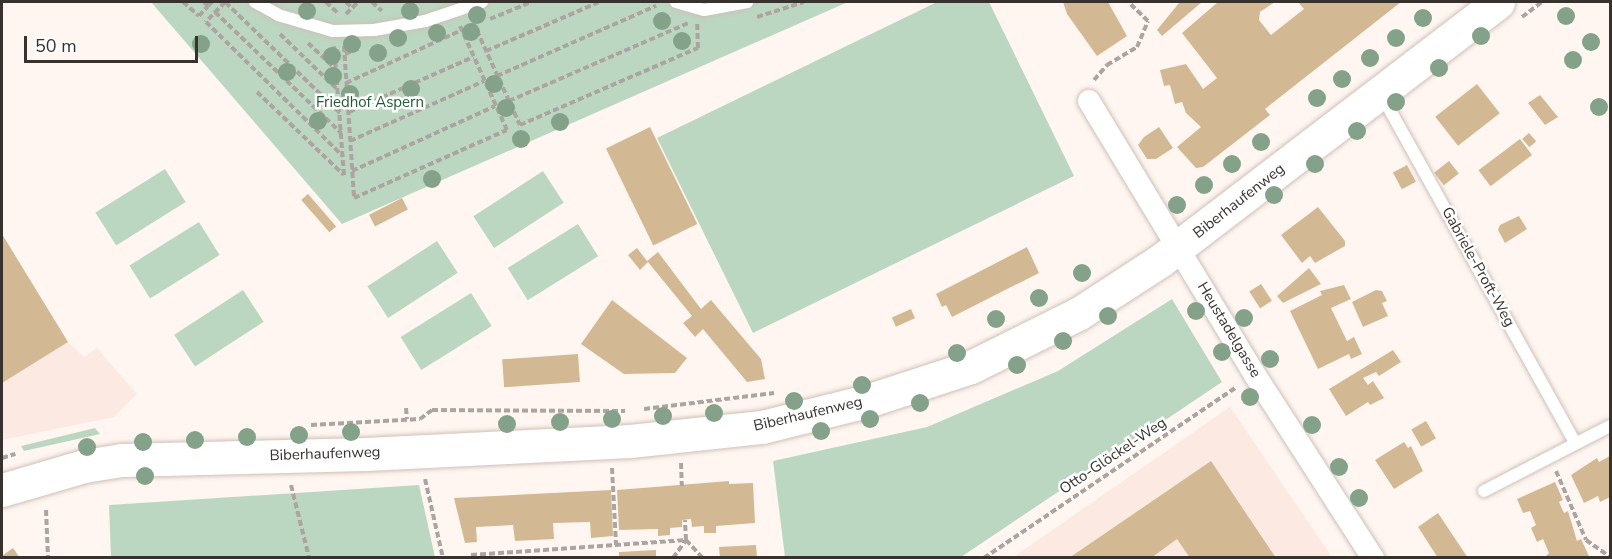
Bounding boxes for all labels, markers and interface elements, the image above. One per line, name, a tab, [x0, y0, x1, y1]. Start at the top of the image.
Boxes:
scale bar	[27, 24, 201, 62]
text: 50 m	[35, 34, 77, 58]
park label: Friedhof Aspern	[316, 94, 424, 112]
street label: Biberhaufenweg	[1190, 160, 1288, 242]
street label: Gabriele-Proft-Weg	[1438, 204, 1518, 330]
street label: Heustadelgasse	[1193, 279, 1265, 381]
street label: Biberhaufenweg	[752, 393, 864, 435]
street label: Otto-Glöckel-Weg	[1056, 414, 1170, 498]
street label: Biberhaufenweg	[269, 443, 381, 465]

